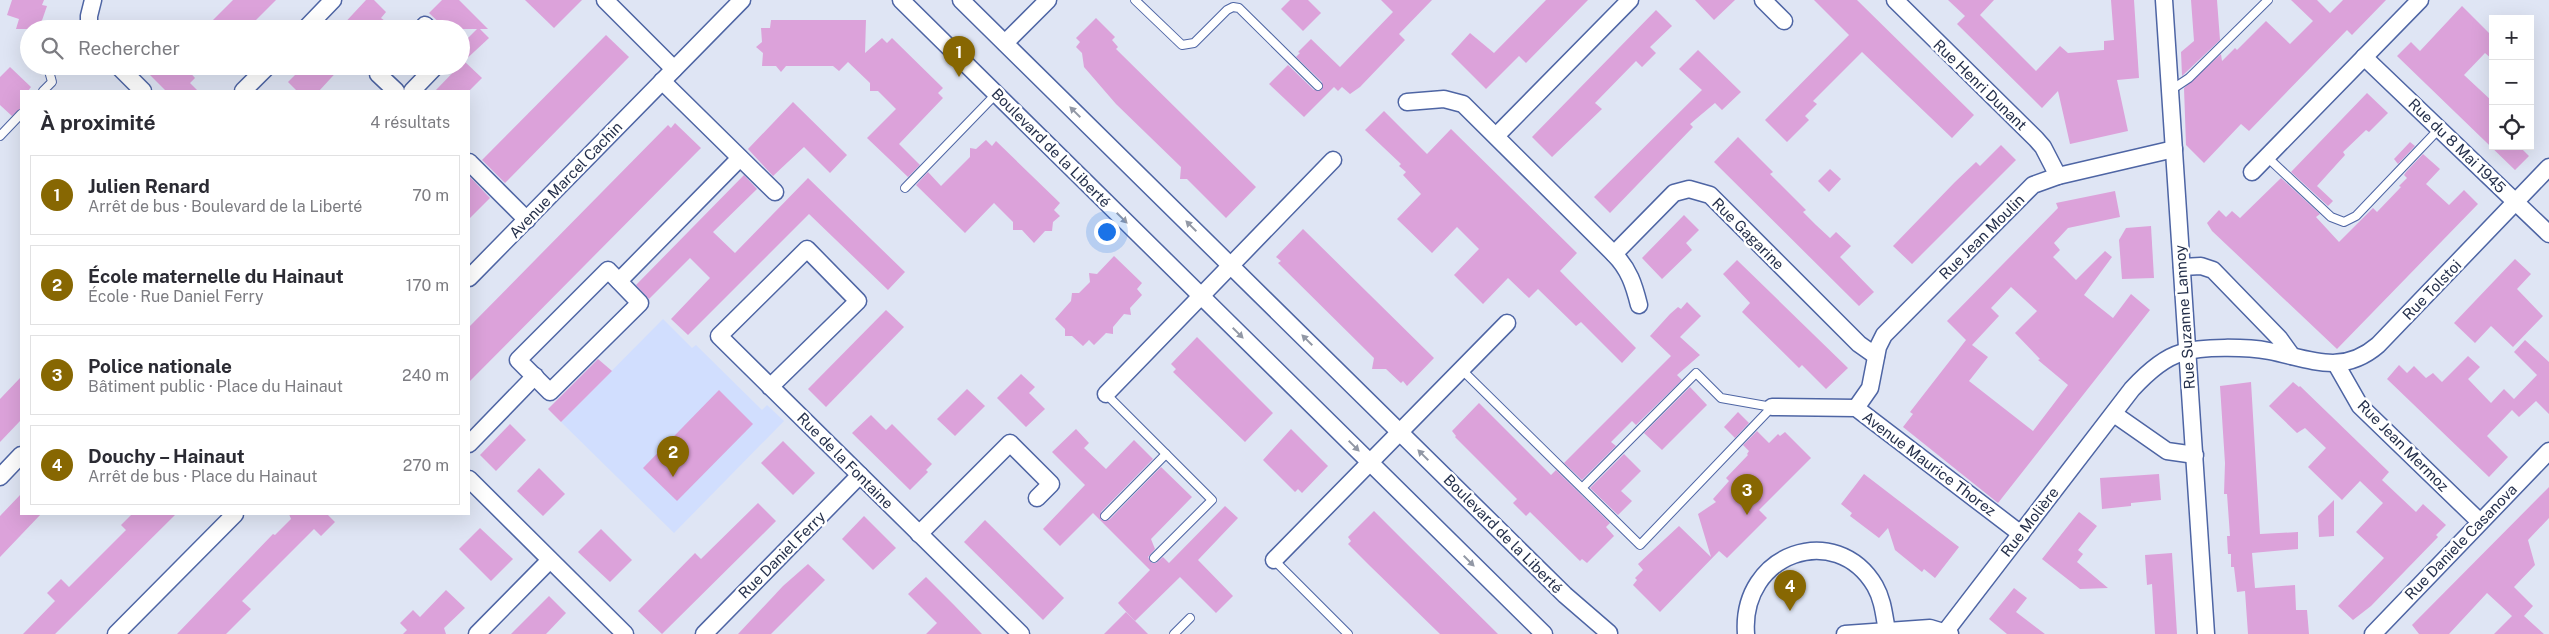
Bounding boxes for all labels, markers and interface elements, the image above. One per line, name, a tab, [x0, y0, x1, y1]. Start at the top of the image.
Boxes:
map controls	[2489, 15, 2534, 150]
button: +	[2489, 15, 2534, 60]
search box	[20, 20, 470, 75]
icon: search	[38, 34, 66, 62]
pin: 1	[943, 36, 975, 77]
street label: Rue Henri Dunant	[1930, 36, 2031, 134]
text: Rechercher	[78, 37, 180, 59]
button: −	[2489, 60, 2534, 105]
street label: Boulevard de la Liberté	[988, 85, 1114, 211]
street label: Rue du 8 Mai 1945	[2405, 95, 2509, 196]
button: locate	[2489, 105, 2534, 150]
one-way arrow	[1070, 106, 1082, 118]
text: À proximité	[40, 110, 156, 135]
text: 4 résultats	[370, 113, 450, 132]
street label: Avenue Marcel Cachin	[506, 118, 626, 241]
text: Julien Renard	[88, 175, 210, 197]
text: 1	[54, 186, 60, 205]
text: 70 m	[412, 186, 449, 205]
street label: Rue Jean Moulin	[1936, 191, 2028, 283]
street label: Rue Gagarine	[1709, 194, 1788, 273]
text: Arrêt de bus · Boulevard de la Liberté	[88, 197, 362, 216]
one-way arrow	[1116, 212, 1128, 224]
your location	[1094, 219, 1120, 245]
one-way arrow	[1185, 221, 1197, 233]
street label: Rue Suzanne Lannoy	[2171, 244, 2198, 390]
street label: Rue Tolstoi	[2399, 256, 2464, 323]
text: École maternelle du Hainaut	[88, 265, 344, 287]
text: 2	[52, 276, 62, 295]
text: 170 m	[406, 276, 449, 295]
text: École · Rue Daniel Ferry	[88, 287, 264, 306]
one-way arrow	[1232, 326, 1244, 338]
one-way arrow	[1301, 335, 1313, 347]
text: Police nationale	[88, 355, 232, 377]
text: 3	[52, 366, 62, 385]
text: 240 m	[402, 366, 449, 385]
text: Bâtiment public · Place du Hainaut	[88, 377, 343, 396]
street label: Rue Jean Mermoz	[2354, 397, 2452, 495]
street label: Avenue Maurice Thorez	[1859, 408, 1999, 519]
street label: Rue de la Fontaine	[794, 409, 897, 512]
pin: 2	[657, 436, 689, 477]
one-way arrow	[1348, 440, 1360, 452]
text: Douchy – Hainaut	[88, 445, 245, 467]
one-way arrow	[1417, 449, 1429, 461]
text: 4	[52, 456, 62, 475]
text: 270 m	[403, 456, 449, 475]
text: Arrêt de bus · Place du Hainaut	[88, 467, 317, 486]
street label: Boulevard de la Liberté	[1440, 471, 1566, 597]
pin: 3	[1731, 474, 1763, 515]
street label: Rue Daniele Casanova	[2401, 481, 2520, 603]
street label: Rue Molière	[1997, 484, 2062, 560]
street label: Rue Daniel Ferry	[735, 508, 829, 602]
one-way arrow	[1463, 554, 1475, 566]
pin: 4	[1774, 570, 1806, 611]

